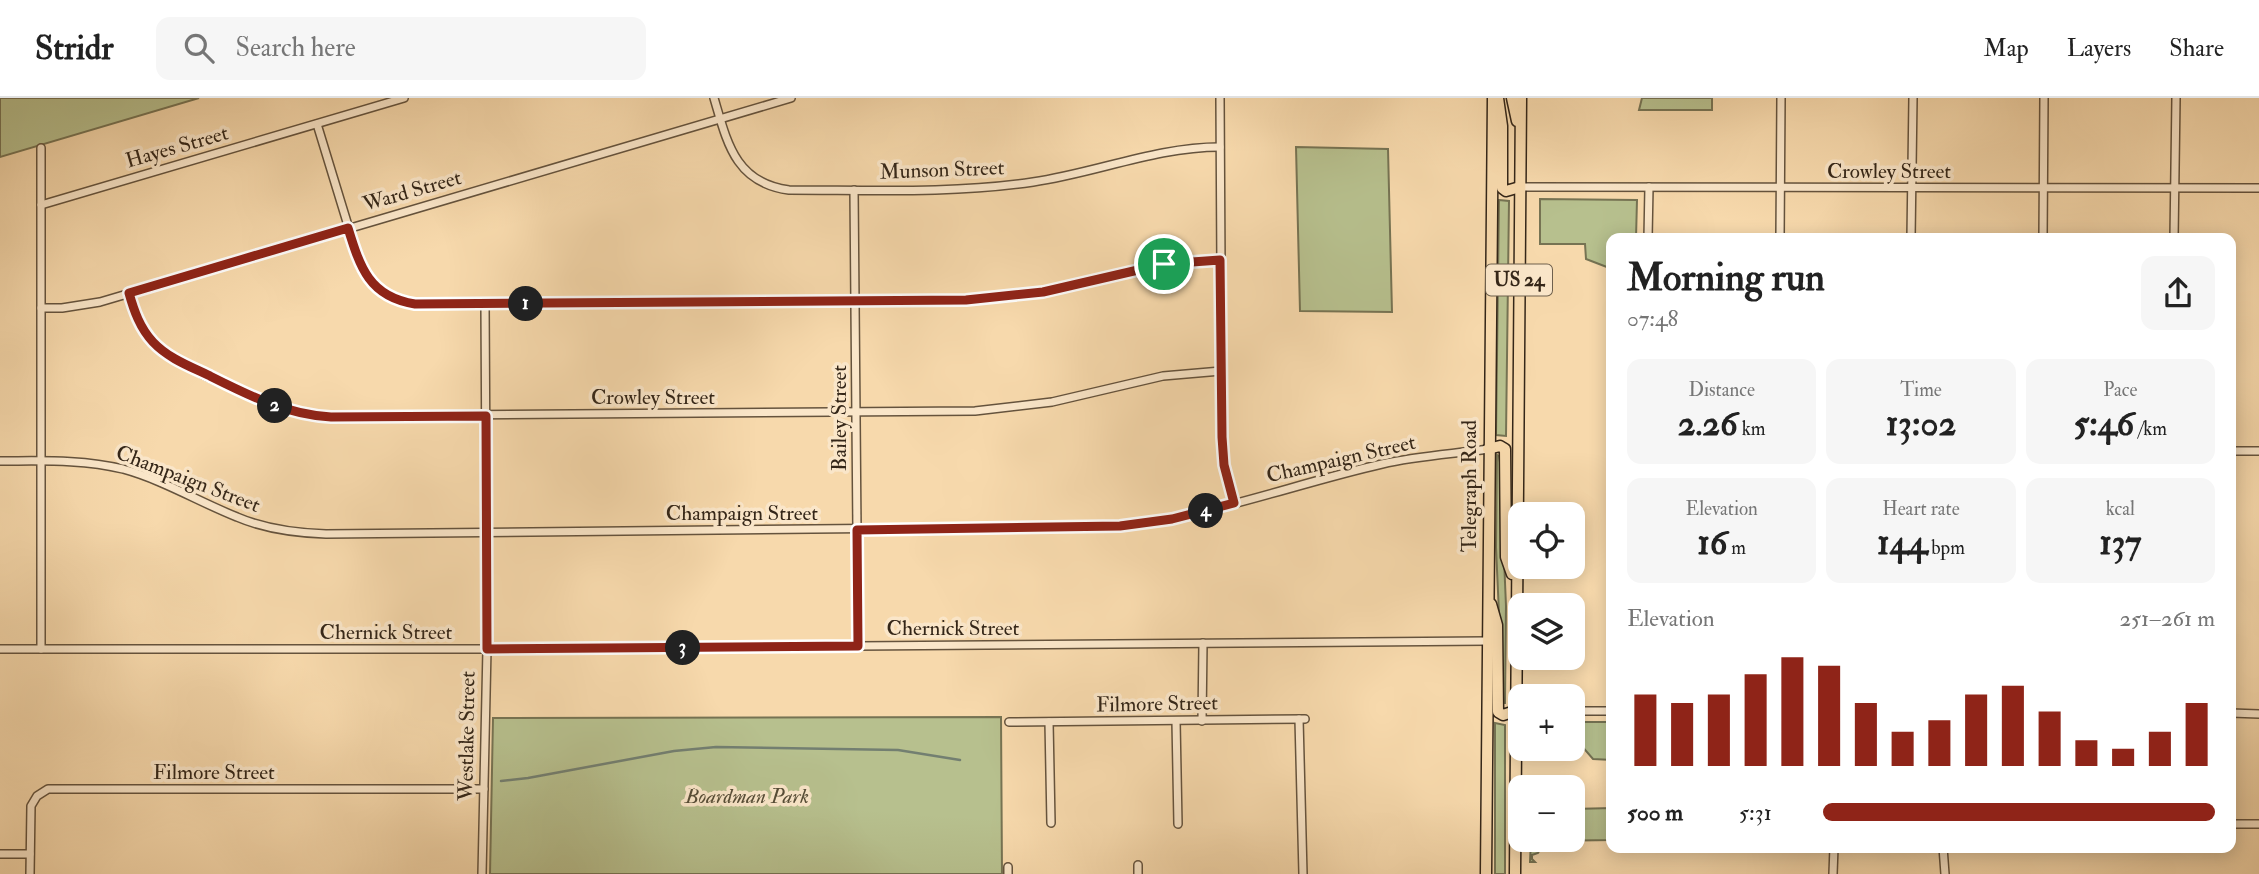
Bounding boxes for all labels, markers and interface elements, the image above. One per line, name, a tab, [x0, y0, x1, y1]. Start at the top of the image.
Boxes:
search box	[156, 17, 646, 80]
text: Stridr	[35, 28, 114, 69]
icon: search	[180, 29, 218, 67]
text: Search here	[236, 32, 356, 64]
text: Map	[1984, 33, 2029, 64]
text: Layers	[2067, 33, 2131, 64]
text: Share	[2169, 33, 2224, 64]
street label: Hayes Street	[122, 119, 232, 175]
street label: Munson Street	[879, 154, 1005, 186]
street label: Crowley Street	[1827, 158, 1951, 185]
street label: Ward Street	[359, 164, 465, 218]
pin	[1134, 234, 1194, 294]
icon: arrive	[1145, 245, 1183, 283]
text: Morning run	[1627, 254, 1825, 302]
button: share	[2141, 256, 2215, 330]
road number: US 24	[1486, 264, 1552, 296]
pin: 1	[508, 286, 544, 322]
text: 1	[522, 291, 529, 315]
text: 07:48	[1627, 304, 1678, 333]
street label: Bailey Street	[826, 365, 853, 471]
text: Distance	[1688, 378, 1755, 402]
text: Time	[1900, 378, 1942, 402]
text: Pace	[2103, 378, 2137, 402]
street label: Crowley Street	[591, 384, 715, 411]
pin: 2	[258, 388, 292, 424]
text: 2	[270, 393, 279, 417]
text: 2.26	[1678, 402, 1738, 446]
text: 13:02	[1886, 402, 1956, 446]
text: 5:46	[2074, 402, 2134, 446]
text: km	[1738, 417, 1766, 441]
text: /km	[2134, 417, 2167, 441]
street label: Telegraph Road	[1456, 419, 1483, 552]
street label: Champaign Street	[1264, 429, 1418, 489]
street label: Champaign Street	[112, 439, 264, 519]
pin: 4	[1188, 494, 1224, 528]
text: Elevation	[1685, 497, 1758, 521]
text: Heart rate	[1882, 497, 1960, 521]
text: kcal	[2106, 497, 2135, 521]
text: 4	[1200, 498, 1211, 522]
street label: Champaign Street	[666, 500, 818, 527]
map controls	[1508, 502, 1585, 852]
button: locate	[1508, 502, 1585, 579]
text: 16	[1697, 521, 1727, 565]
text: 144	[1877, 521, 1927, 565]
text: 137	[2099, 521, 2141, 565]
text: m	[1727, 536, 1746, 560]
text: bpm	[1927, 536, 1965, 560]
button: layers	[1508, 593, 1585, 670]
text: Elevation	[1627, 604, 1715, 633]
text: 251–261 m	[2119, 604, 2215, 633]
street label: Chernick Street	[887, 615, 1020, 642]
street label: Chernick Street	[320, 619, 453, 646]
pin: 3	[666, 630, 700, 666]
text: 3	[679, 635, 686, 659]
street label: Westlake Street	[452, 671, 482, 802]
button: +	[1508, 684, 1585, 761]
street label: Filmore Street	[1096, 689, 1218, 719]
street label: Filmore Street	[153, 759, 275, 786]
button: −	[1508, 775, 1585, 852]
park label: Boardman Park	[684, 783, 809, 810]
text: 500 m	[1627, 798, 1683, 827]
text: 5:31	[1739, 798, 1772, 827]

